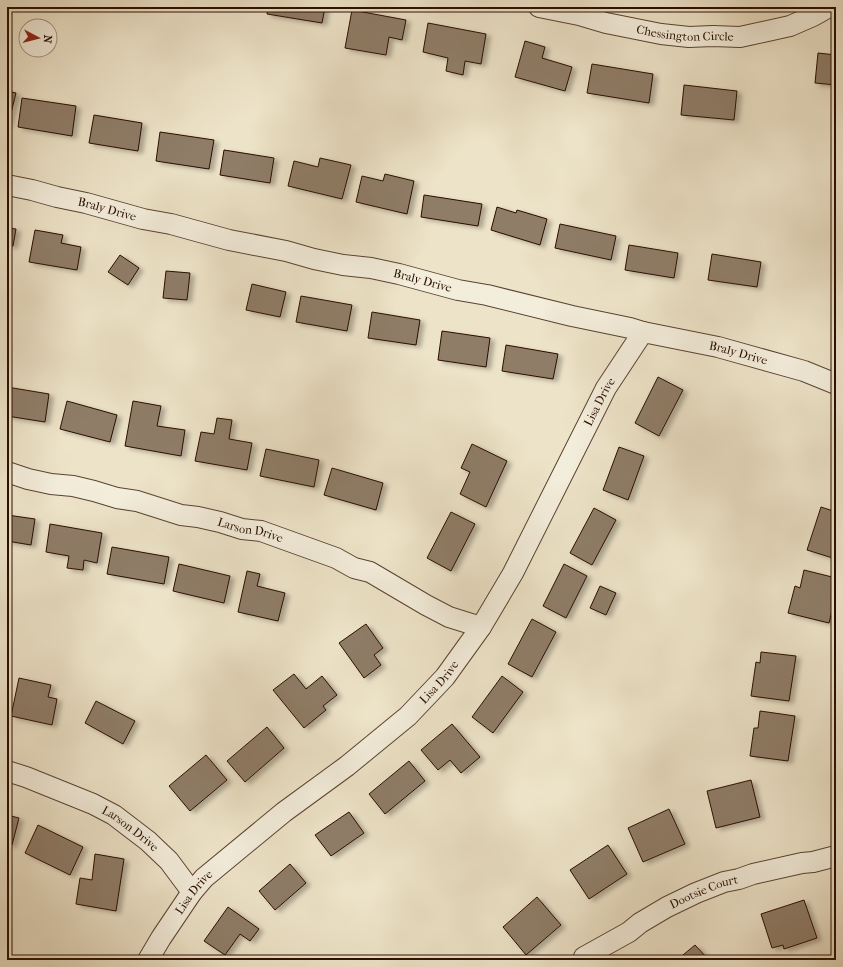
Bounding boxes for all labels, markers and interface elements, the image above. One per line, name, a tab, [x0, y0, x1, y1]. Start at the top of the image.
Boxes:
north arrow	[18, 18, 58, 58]
street label: Chessington Circle	[635, 22, 734, 44]
text: N	[40, 34, 54, 45]
street label: Braly Drive	[77, 195, 138, 224]
street label: Braly Drive	[392, 266, 453, 295]
street label: Braly Drive	[708, 338, 769, 367]
street label: Lisa Drive	[581, 375, 618, 428]
street label: Larson Drive	[216, 515, 285, 545]
street label: Lisa Drive	[416, 658, 462, 707]
street label: Larson Drive	[100, 803, 162, 854]
street label: Lisa Drive	[172, 867, 215, 917]
street label: Dootsie Court	[667, 872, 740, 912]

